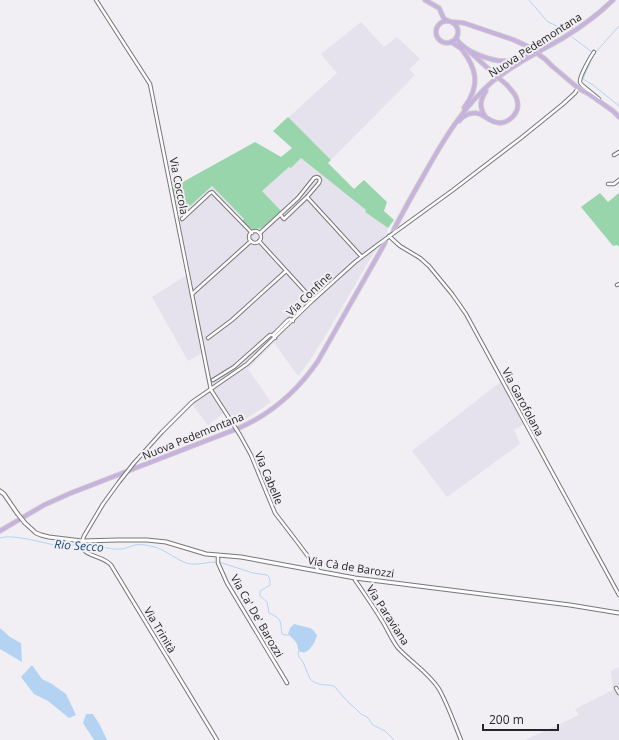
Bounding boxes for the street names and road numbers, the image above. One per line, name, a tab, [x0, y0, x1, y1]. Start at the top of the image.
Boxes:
street label: Nuova Pedemontana	[485, 9, 584, 80]
street label: Via Coccola	[167, 156, 192, 216]
street label: Via Confine	[283, 268, 335, 319]
street label: Via Garofolana	[499, 365, 548, 439]
street label: Nuova Pedemontana	[140, 408, 246, 463]
street label: Via Cabelle	[252, 449, 287, 507]
street label: Via Cà de Barozzi	[307, 552, 395, 581]
street label: Via Ca' De' Barozzi	[228, 572, 287, 660]
street label: Via Paraviana	[363, 582, 413, 648]
street label: Via Trinità	[141, 604, 180, 656]

